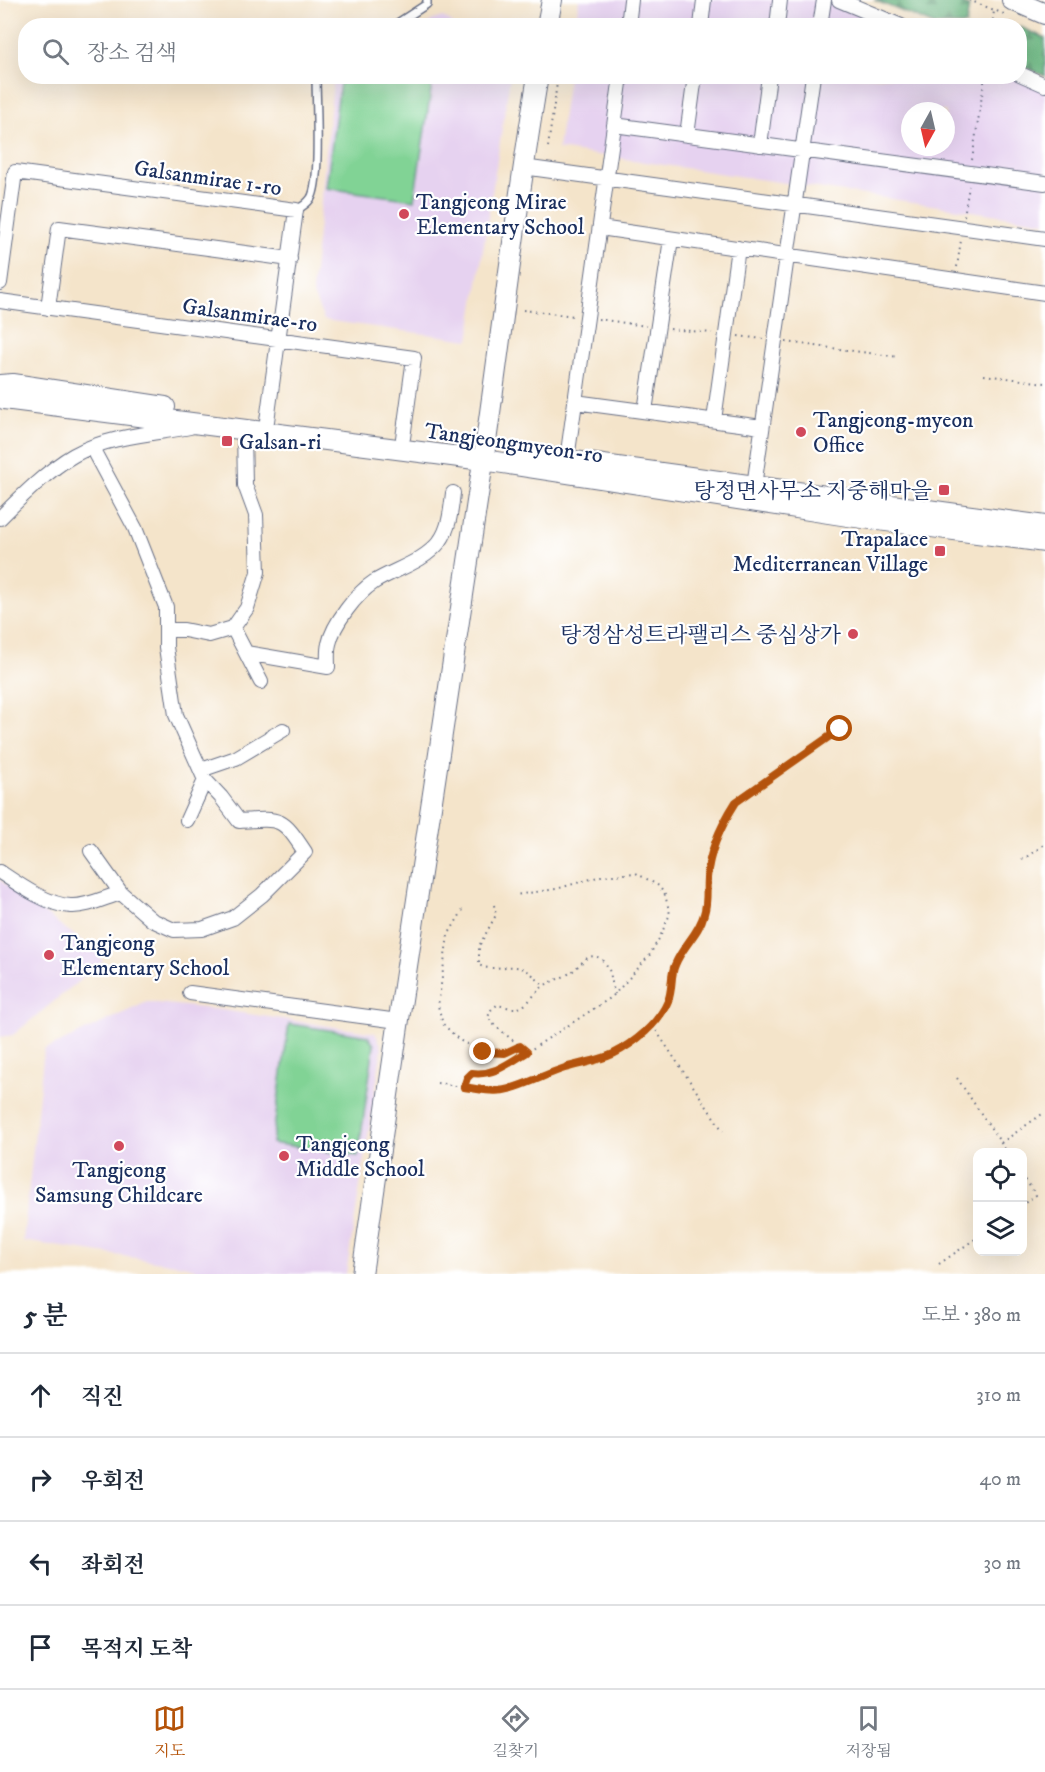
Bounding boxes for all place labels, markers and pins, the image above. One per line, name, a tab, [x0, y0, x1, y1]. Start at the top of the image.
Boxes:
place label: Tangjeong Mirae Elementary School	[416, 189, 585, 241]
marker: Tangjeong Mirae Elementary School	[397, 207, 411, 221]
place label: Tangjeong-myeon Office	[813, 407, 974, 459]
marker: Tangjeong-myeon Office	[794, 425, 808, 439]
place label: Galsan-ri	[239, 429, 321, 456]
marker: Galsan-ri	[220, 434, 234, 448]
place label: 탕정면사무소 지중해마을	[694, 478, 932, 505]
marker: 탕정면사무소 지중해마을	[937, 483, 951, 497]
place label: Trapalace Mediterranean Village	[733, 526, 928, 578]
marker: Trapalace Mediterranean Village	[933, 544, 947, 558]
place label: 탕정삼성트라팰리스 중심상가	[560, 622, 842, 649]
marker: 탕정삼성트라팰리스 중심상가	[846, 627, 860, 641]
place label: Tangjeong Elementary School	[61, 930, 230, 982]
marker: Tangjeong Elementary School	[42, 948, 56, 962]
place label: Tangjeong Middle School	[296, 1131, 425, 1183]
marker: Tangjeong Samsung Childcare	[112, 1139, 126, 1153]
marker: Tangjeong Middle School	[277, 1149, 291, 1163]
place label: Tangjeong Samsung Childcare	[35, 1157, 203, 1209]

